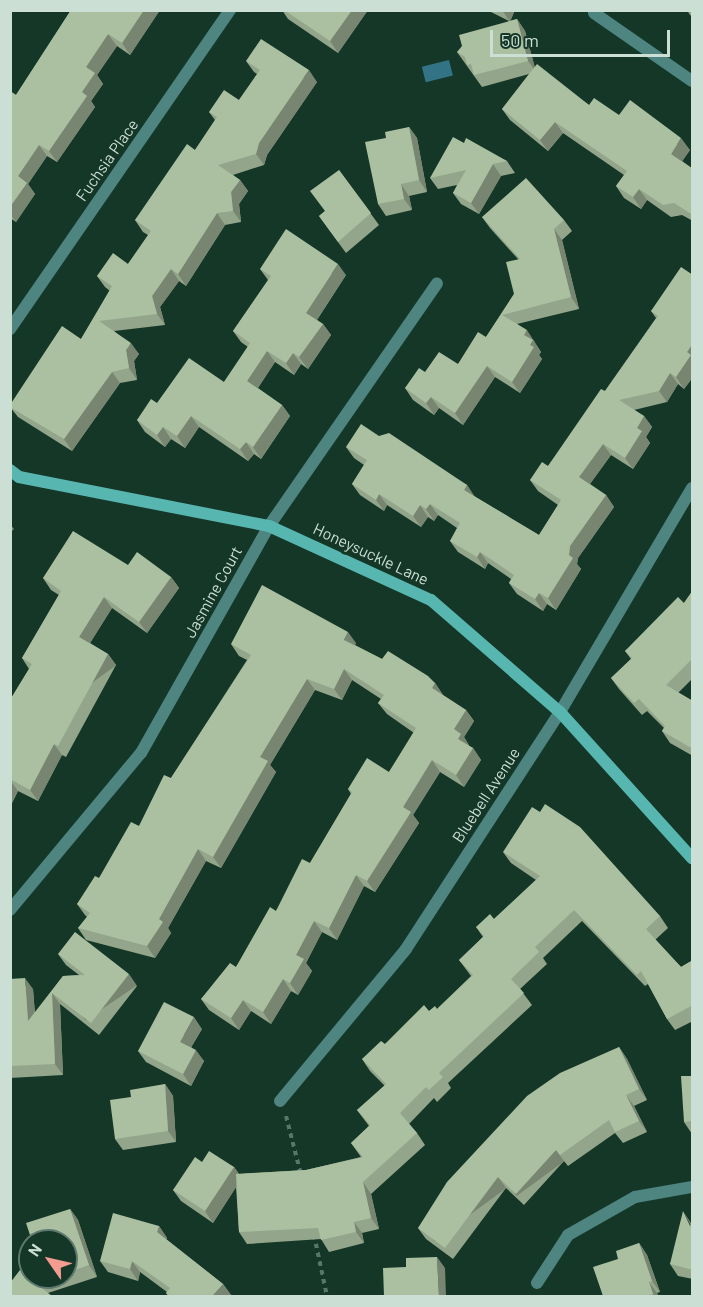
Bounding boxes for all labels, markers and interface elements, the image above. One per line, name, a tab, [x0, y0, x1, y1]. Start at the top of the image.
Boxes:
scale bar	[493, 18, 673, 56]
text: 50 m	[501, 29, 539, 51]
street label: Fuchsia Place	[72, 115, 142, 205]
street label: Honeysuckle Lane	[310, 519, 432, 589]
street label: Jasmine Court	[180, 543, 246, 641]
street label: Bluebell Avenue	[448, 744, 524, 846]
north arrow	[18, 1229, 78, 1289]
text: N	[23, 1240, 45, 1260]

